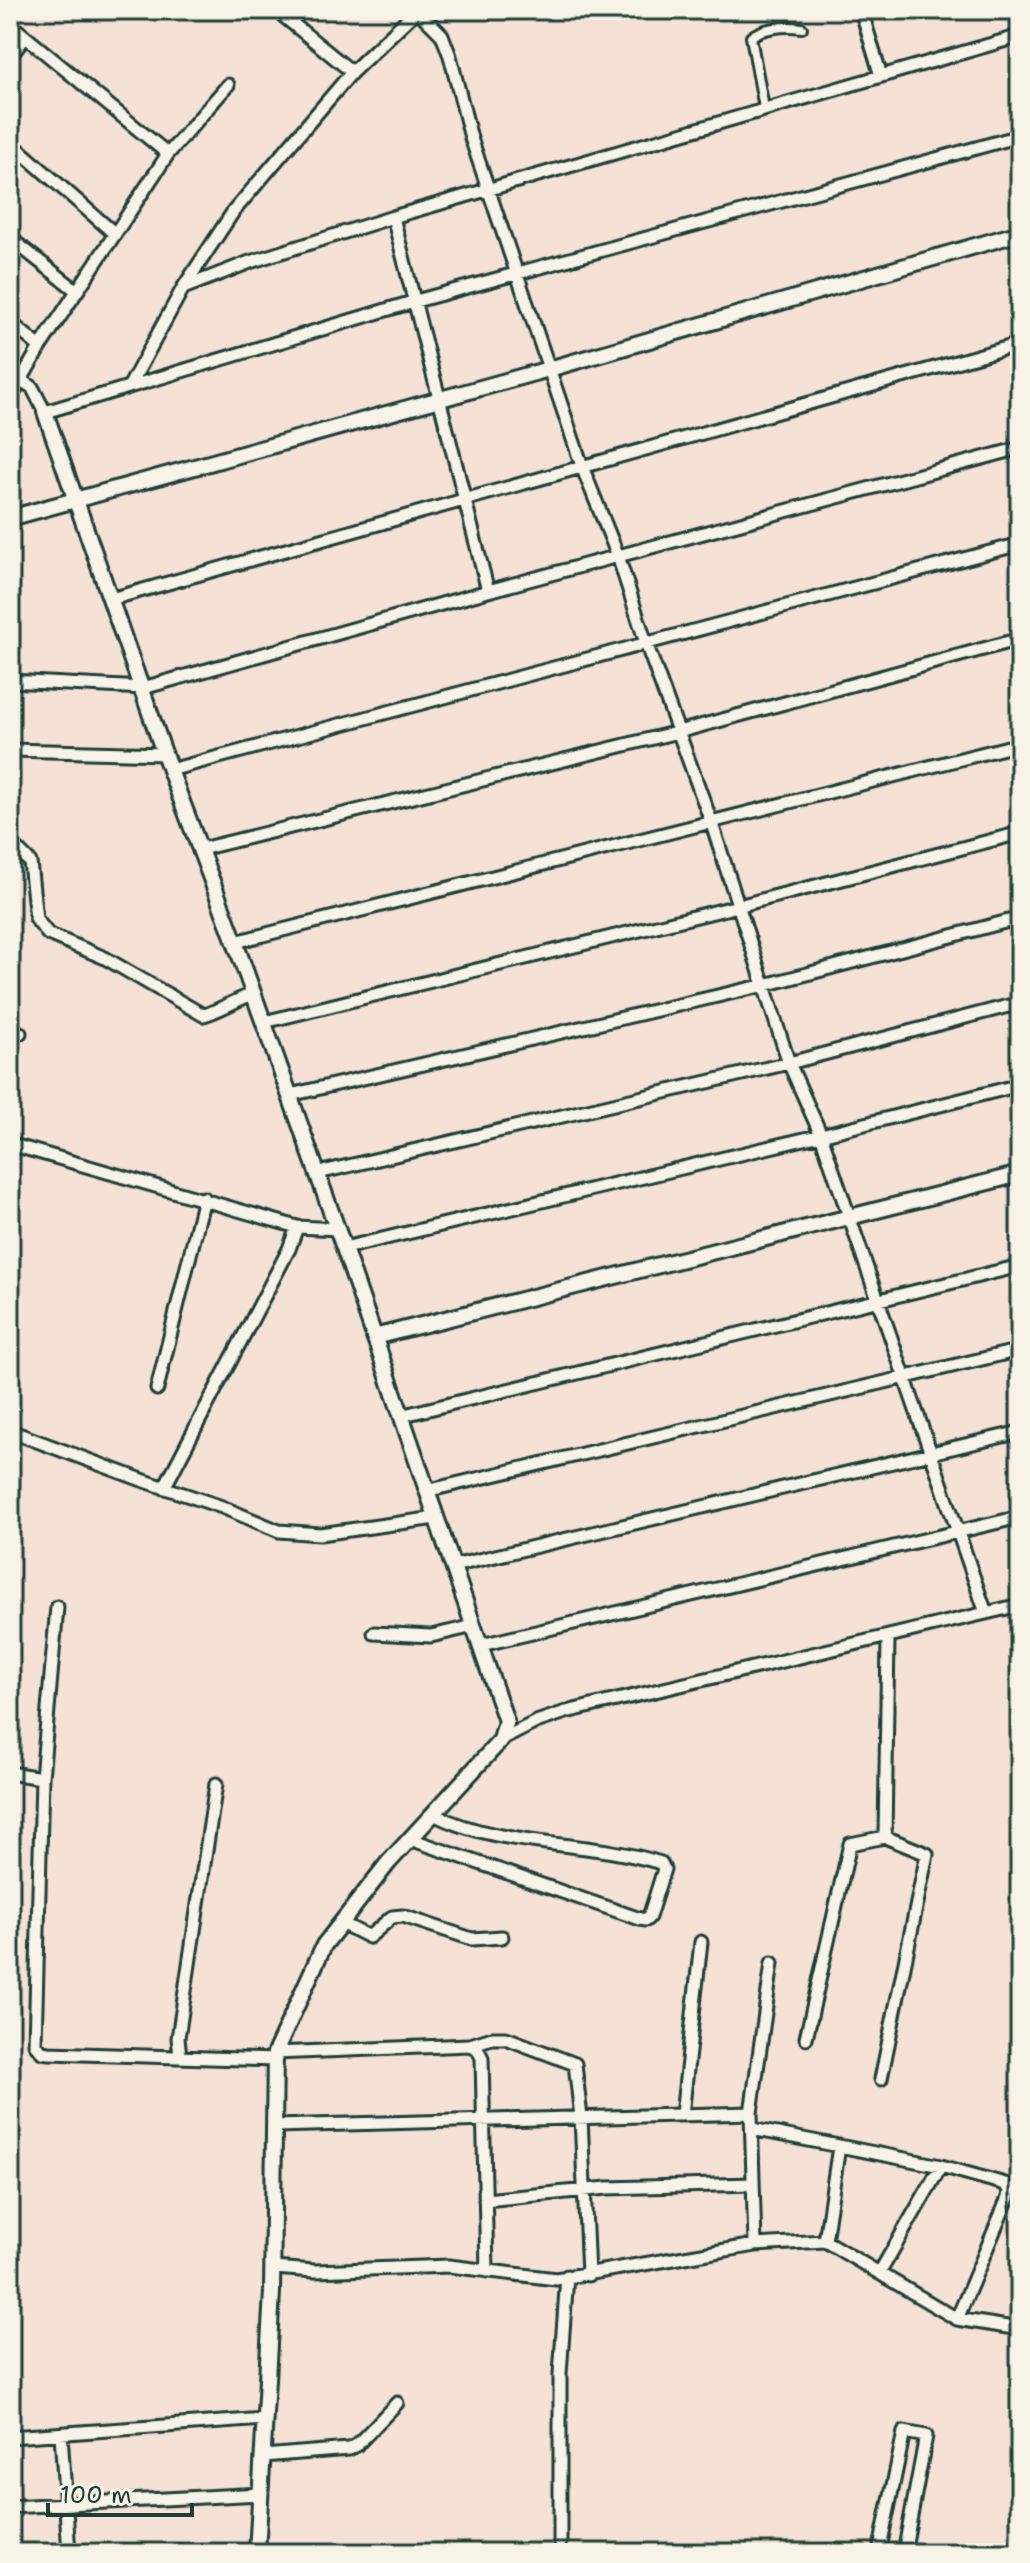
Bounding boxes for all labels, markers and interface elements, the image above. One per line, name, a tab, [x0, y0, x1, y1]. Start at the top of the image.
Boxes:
scale bar	[48, 2467, 192, 2517]
text: 100 m	[60, 2479, 132, 2511]

